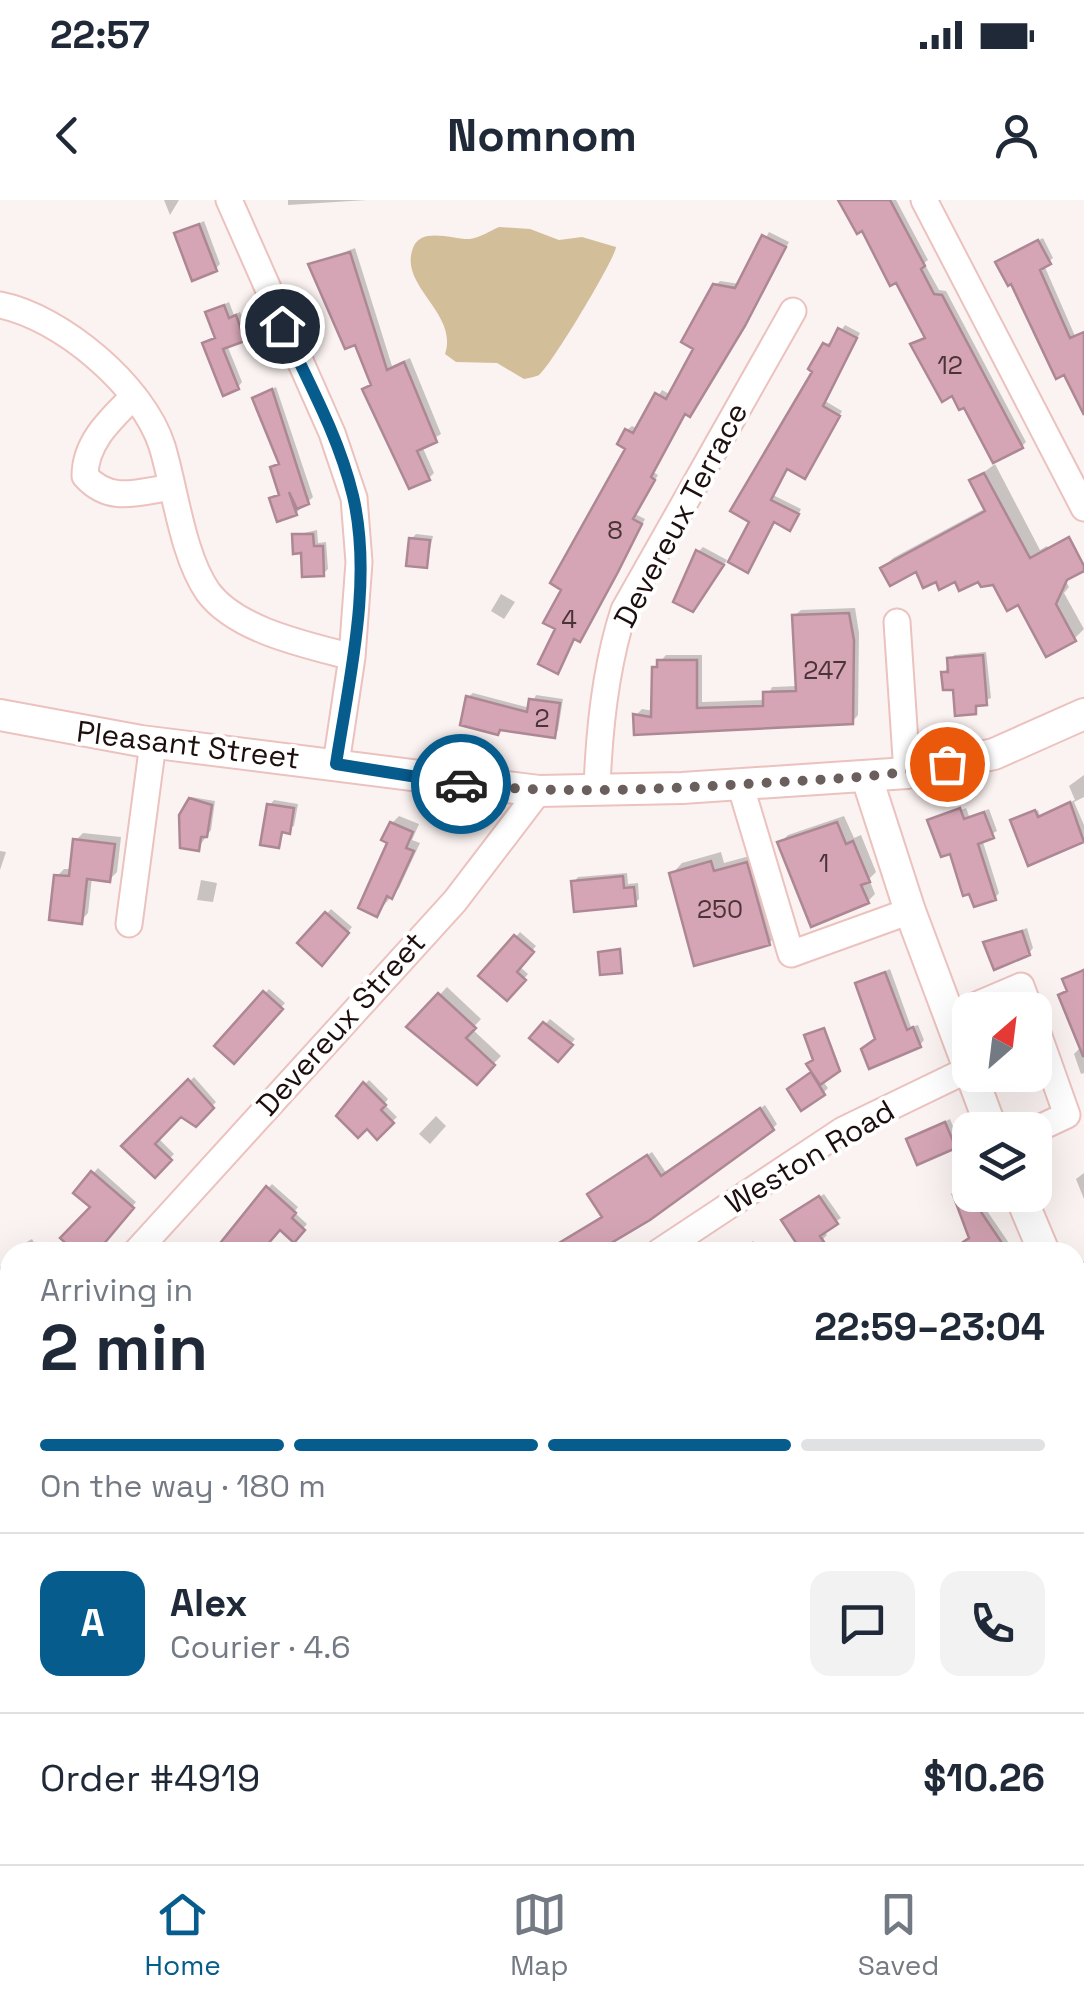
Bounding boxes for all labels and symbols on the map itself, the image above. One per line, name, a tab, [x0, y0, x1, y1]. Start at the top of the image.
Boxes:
pin	[240, 284, 325, 369]
house number: 12	[937, 349, 963, 381]
street label: Devereux Terrace	[605, 396, 756, 634]
house number: 8	[607, 514, 623, 546]
house number: 4	[561, 603, 577, 635]
house number: 247	[803, 654, 847, 686]
house number: 2	[534, 702, 550, 734]
street label: Pleasant Street	[74, 711, 302, 778]
pin	[905, 722, 990, 807]
courier	[411, 734, 511, 834]
house number: 1	[819, 847, 829, 879]
house number: 250	[697, 893, 743, 925]
street label: Devereux Street	[248, 924, 434, 1124]
north arrow	[952, 992, 1052, 1092]
street label: Weston Road	[718, 1091, 901, 1222]

